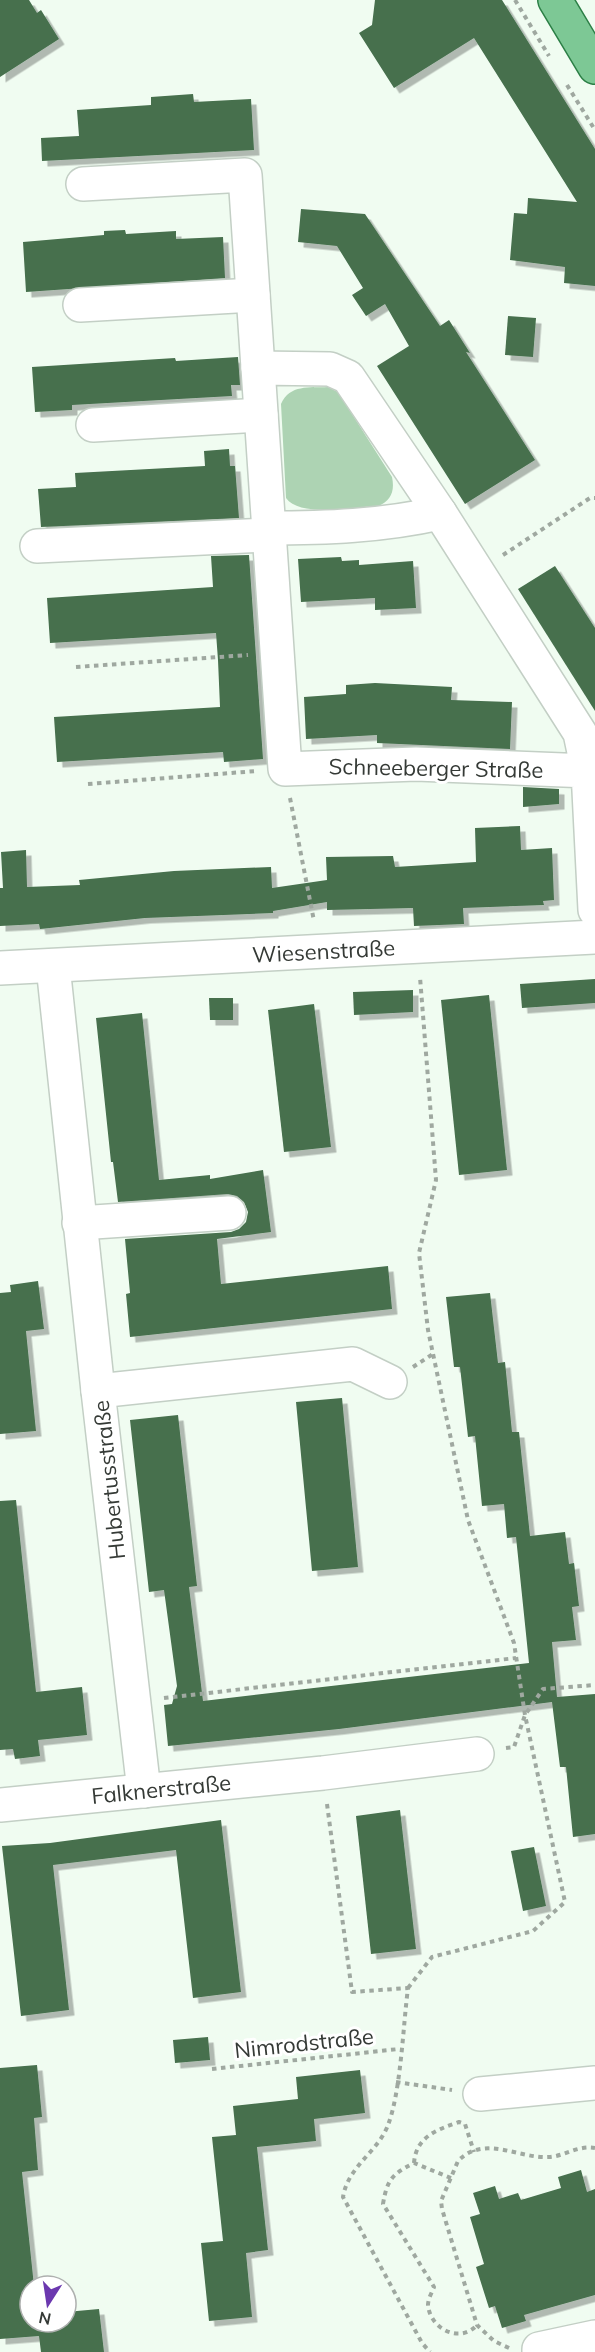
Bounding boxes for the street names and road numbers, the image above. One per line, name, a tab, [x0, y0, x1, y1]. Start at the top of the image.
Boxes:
street label: Schneeberger Straße	[328, 752, 544, 784]
street label: Wiesenstraße	[251, 933, 396, 969]
street label: Hubertusstraße	[87, 1399, 131, 1561]
street label: Falknerstraße	[90, 1768, 232, 1810]
street label: Nimrodstraße	[233, 2022, 375, 2064]

